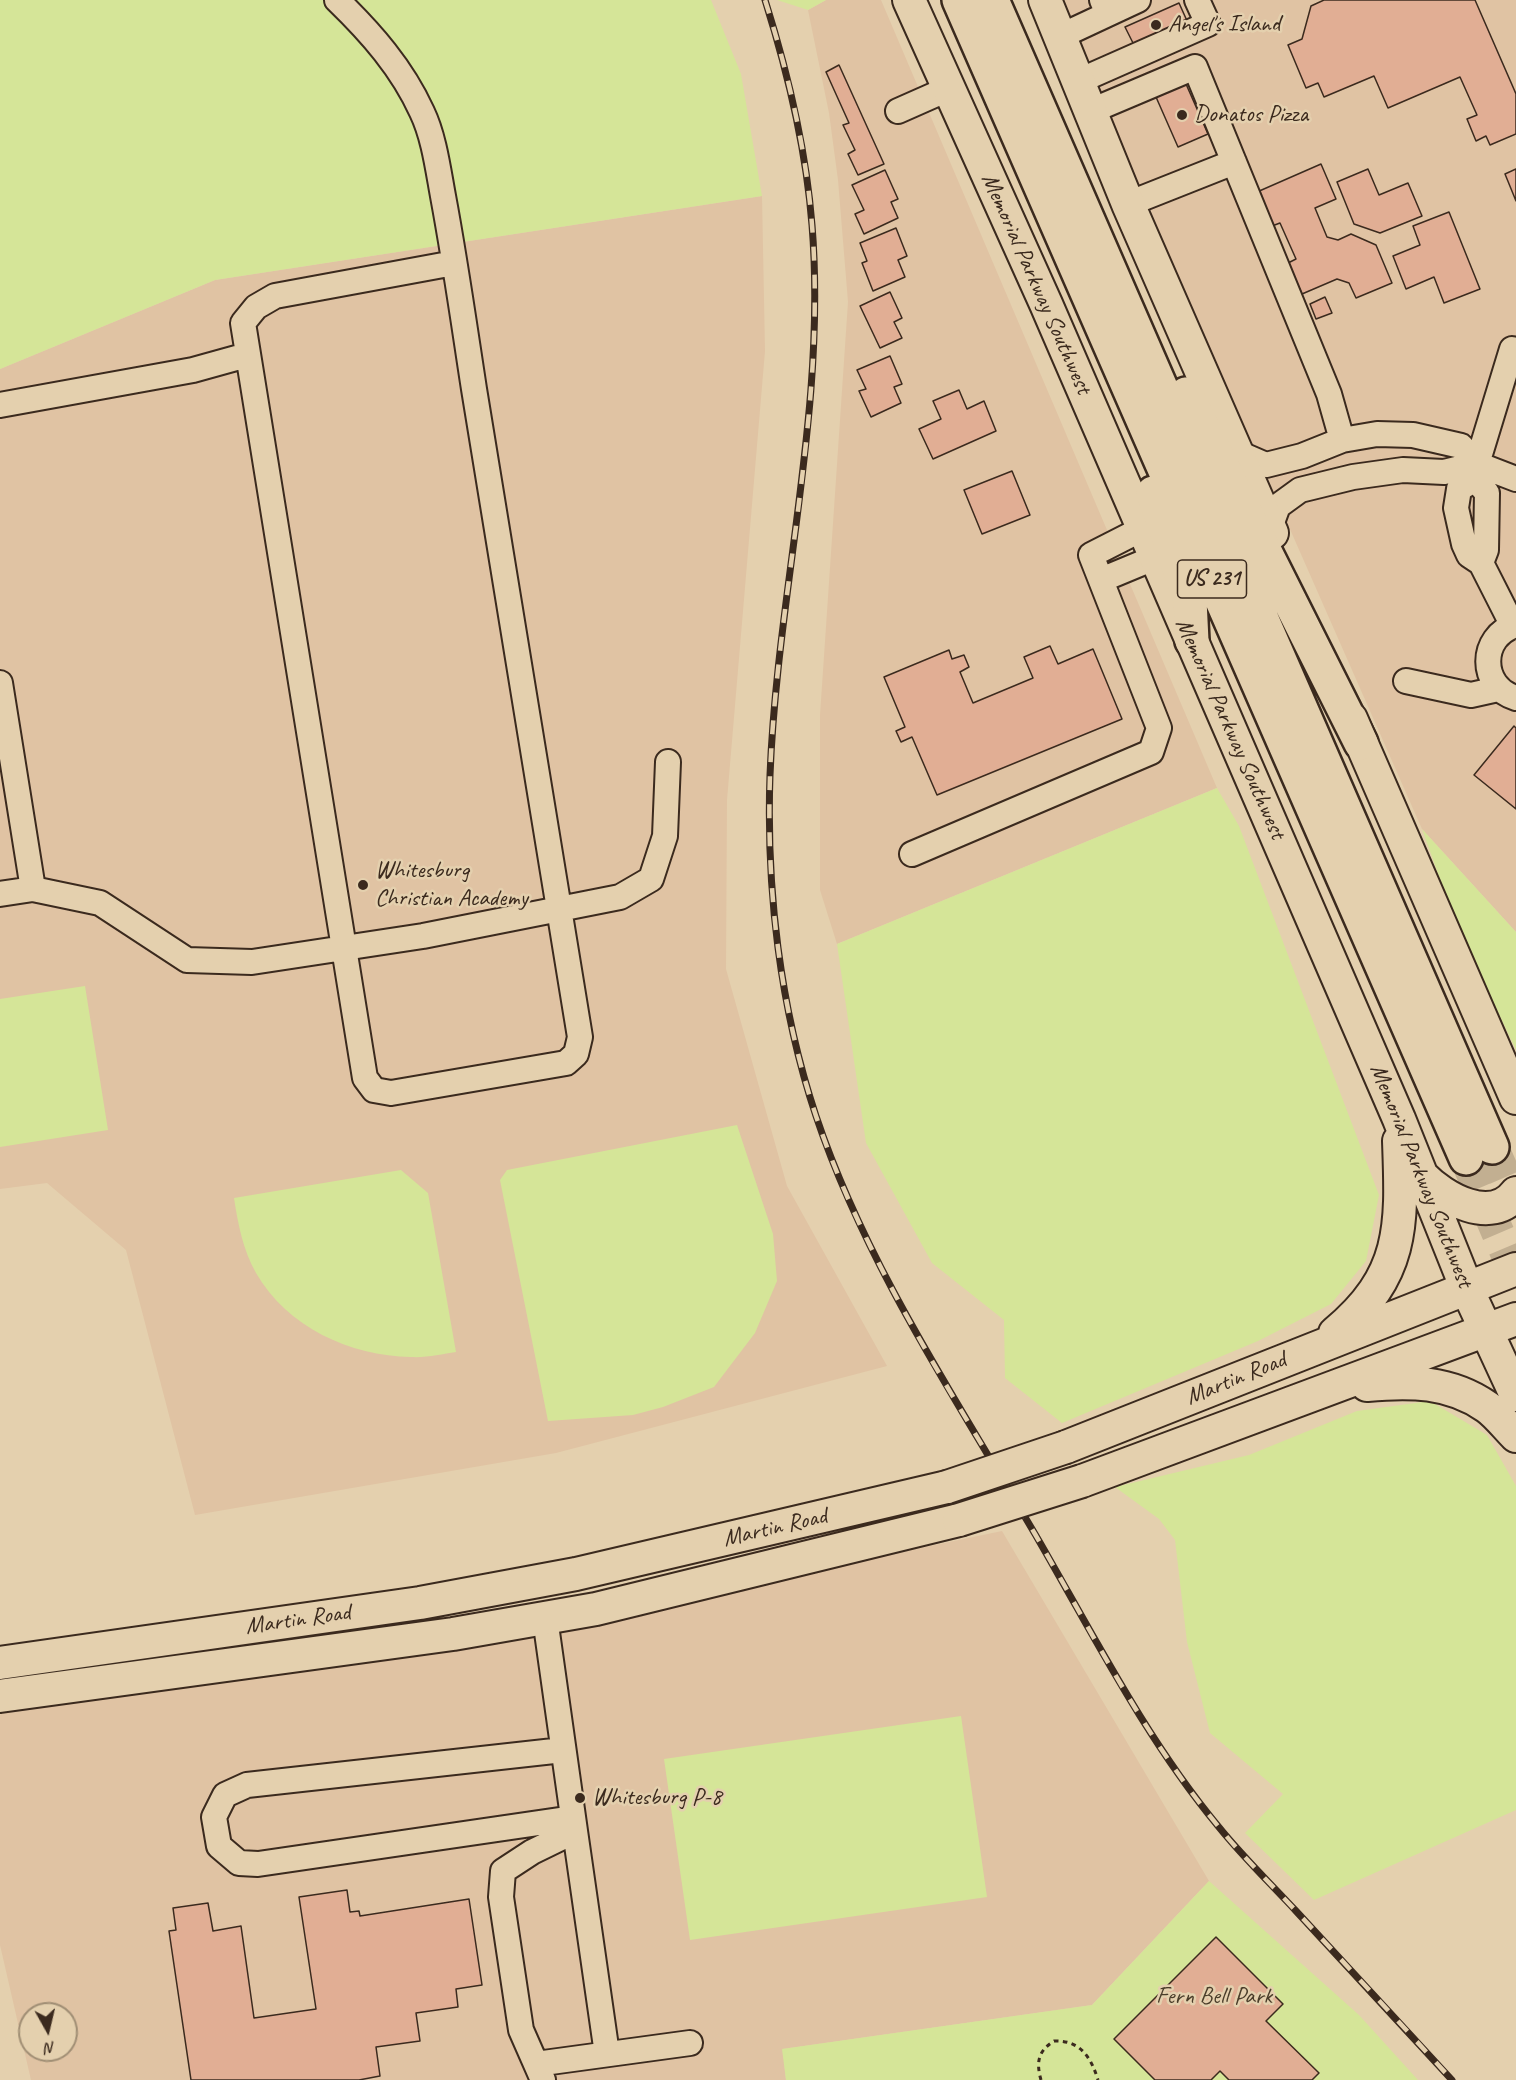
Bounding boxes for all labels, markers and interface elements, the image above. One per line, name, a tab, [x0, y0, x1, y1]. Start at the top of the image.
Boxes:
place label: Angel's Island	[1168, 11, 1280, 39]
marker: Angel's Island	[1149, 18, 1163, 32]
place label: Donatos Pizza	[1194, 101, 1308, 129]
marker: Donatos Pizza	[1175, 108, 1189, 122]
street label: Memorial Parkway Southwest	[974, 169, 1098, 399]
road number: US 231	[1178, 560, 1246, 598]
street label: Memorial Parkway Southwest	[1168, 614, 1292, 844]
place label: Whitesburg Christian Academy	[375, 857, 528, 913]
marker: Whitesburg Christian Academy	[356, 878, 370, 892]
street label: Memorial Parkway Southwest	[1363, 1060, 1479, 1292]
street label: Martin Road	[1182, 1346, 1290, 1412]
street label: Martin Road	[720, 1502, 830, 1554]
street label: Martin Road	[244, 1598, 352, 1642]
place label: Whitesburg P-8	[592, 1784, 722, 1812]
marker: Whitesburg P-8	[573, 1791, 587, 1805]
park label: Fern Bell Park	[1156, 1983, 1272, 2011]
north arrow	[18, 2002, 78, 2062]
text: N	[44, 2037, 57, 2058]

